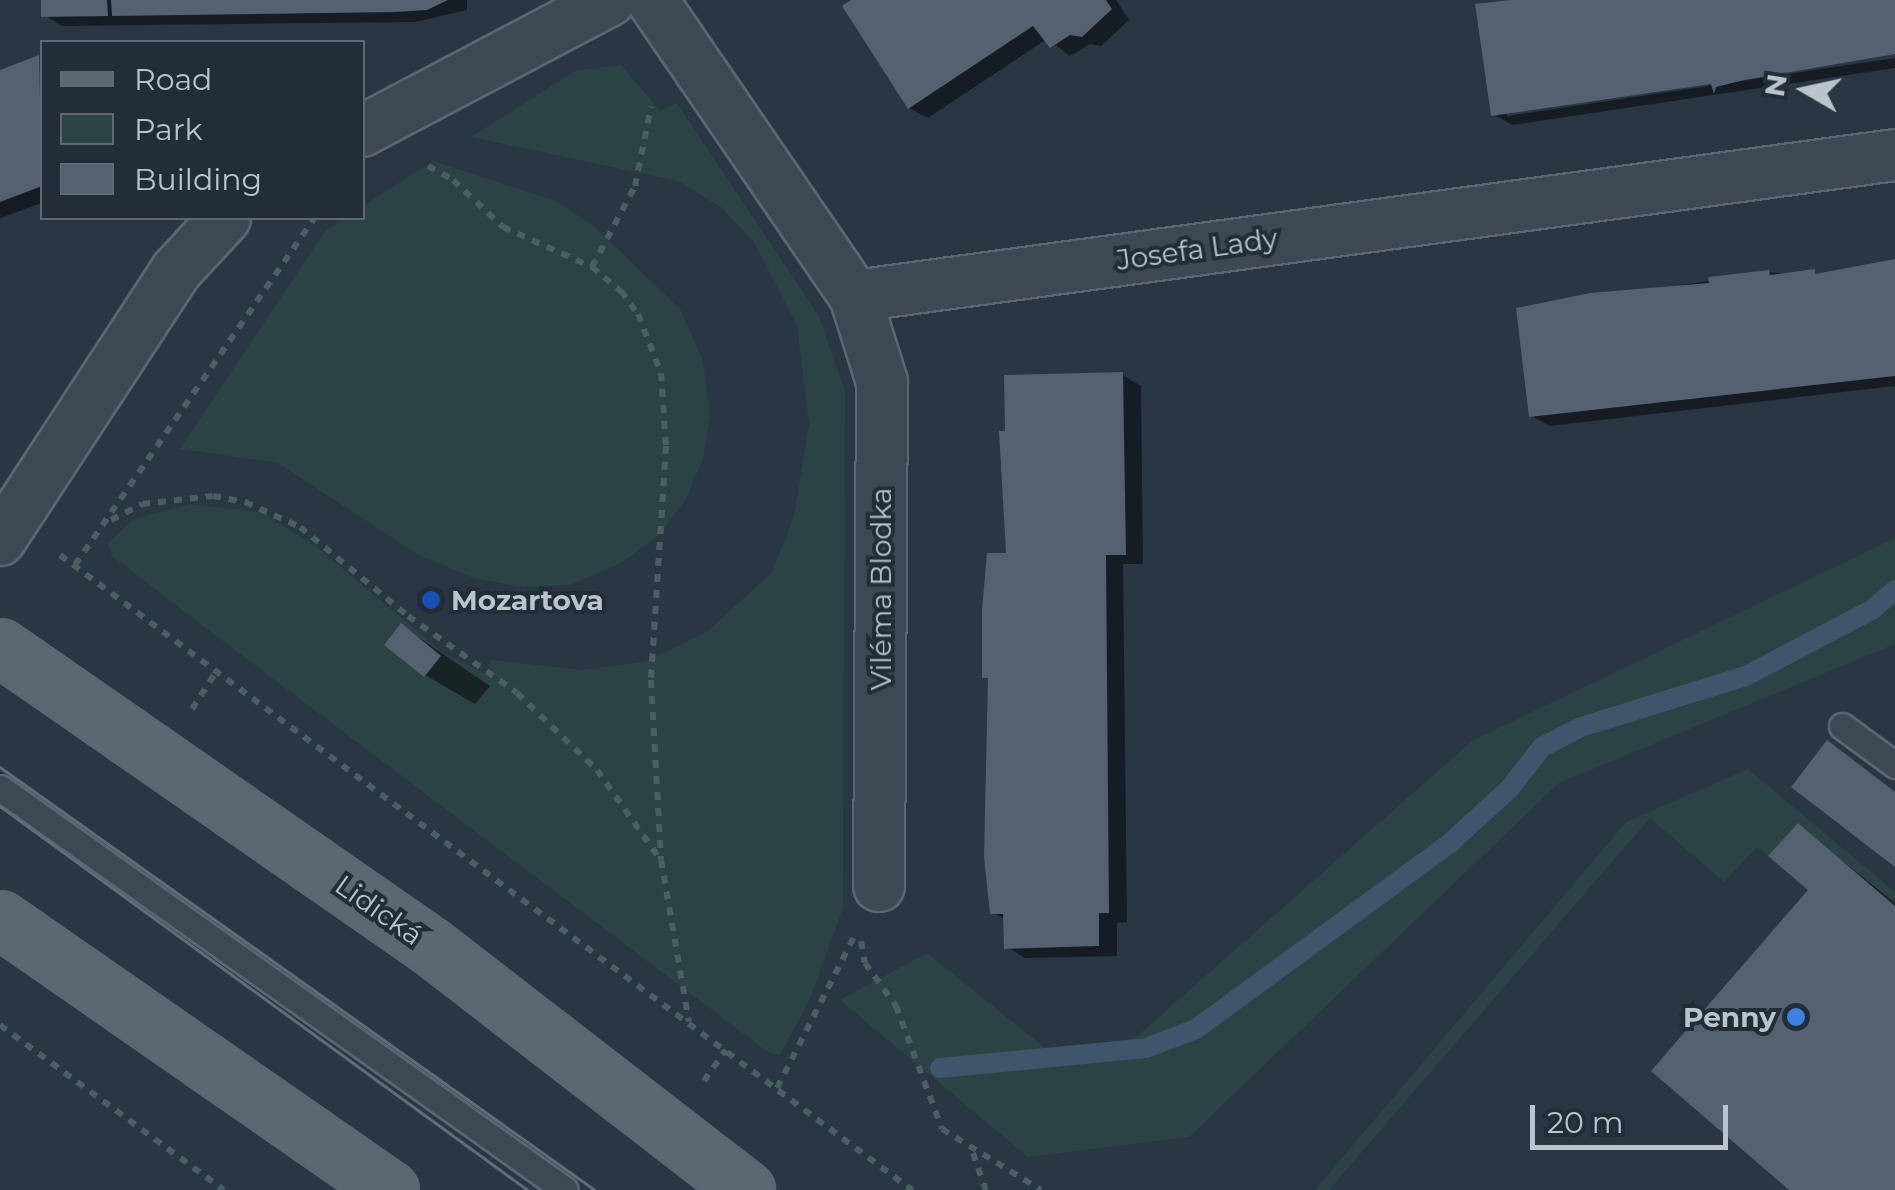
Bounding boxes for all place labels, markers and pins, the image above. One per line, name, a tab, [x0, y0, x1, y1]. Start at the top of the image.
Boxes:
place label: Mozartova	[451, 583, 604, 617]
marker: Mozartova	[420, 589, 442, 611]
place label: Penny	[1683, 1000, 1776, 1034]
marker: Penny	[1785, 1006, 1807, 1028]

